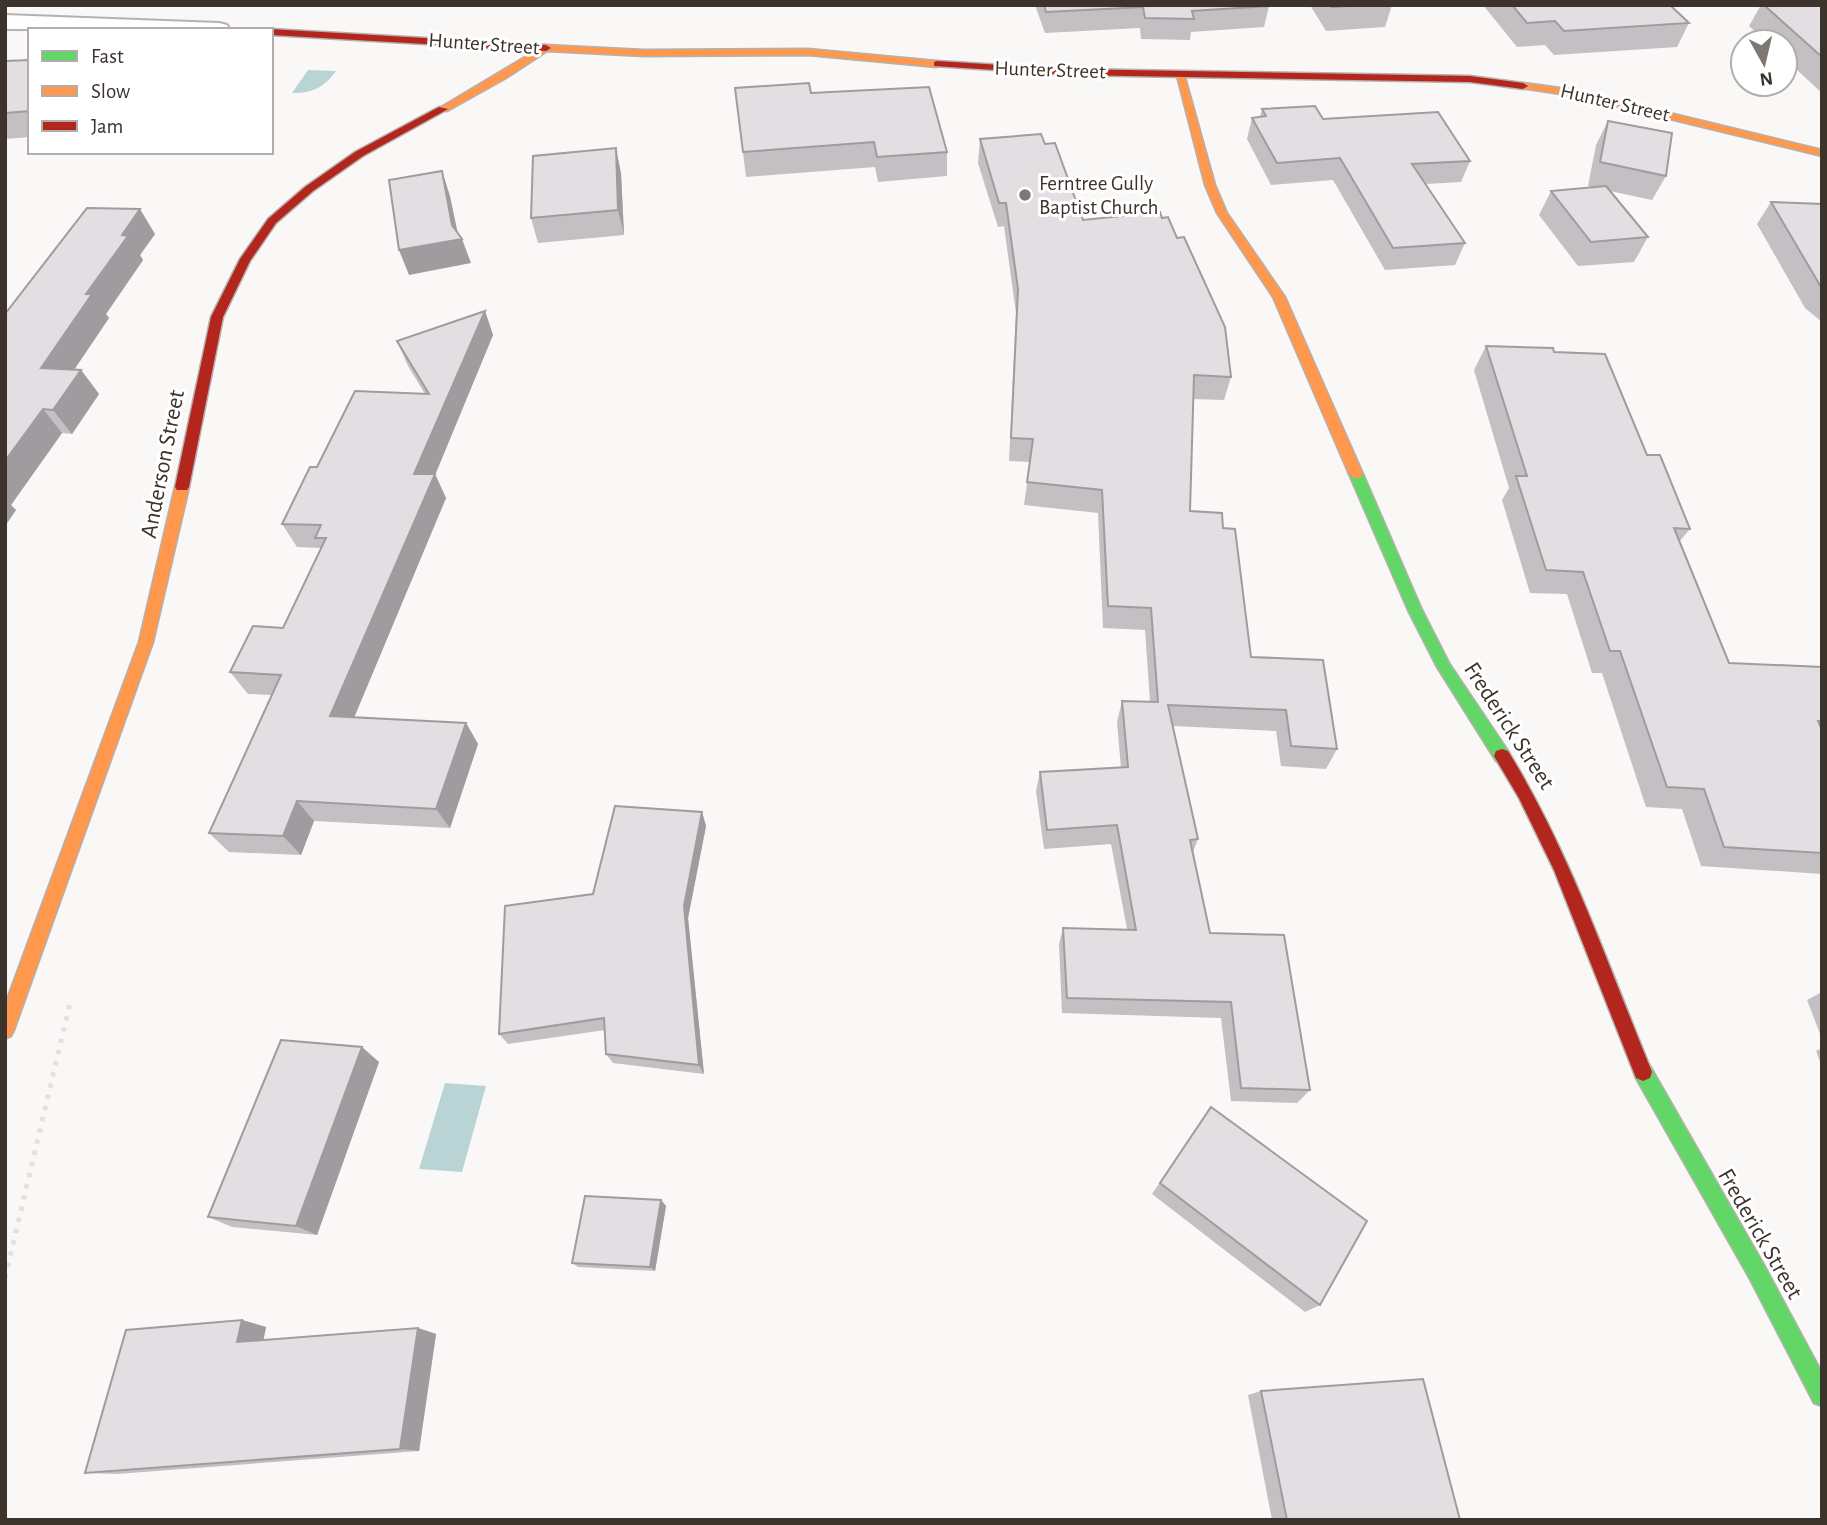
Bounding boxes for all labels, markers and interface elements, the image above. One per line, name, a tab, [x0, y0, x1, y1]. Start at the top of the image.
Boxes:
legend	[28, 28, 273, 154]
north arrow	[1729, 28, 1799, 98]
street label: Hunter Street	[428, 30, 541, 58]
text: Fast	[91, 46, 124, 67]
street label: Hunter Street	[994, 58, 1106, 82]
text: N	[1758, 68, 1774, 89]
street label: Hunter Street	[1558, 80, 1672, 126]
text: Slow	[91, 81, 130, 102]
text: Jam	[91, 116, 123, 137]
place label: Ferntree Gully Baptist Church	[1039, 173, 1159, 218]
marker: Ferntree Gully Baptist Church	[1017, 187, 1033, 203]
street label: Anderson Street	[137, 387, 189, 540]
street label: Frederick Street	[1459, 658, 1559, 794]
street label: Frederick Street	[1713, 1165, 1807, 1304]

